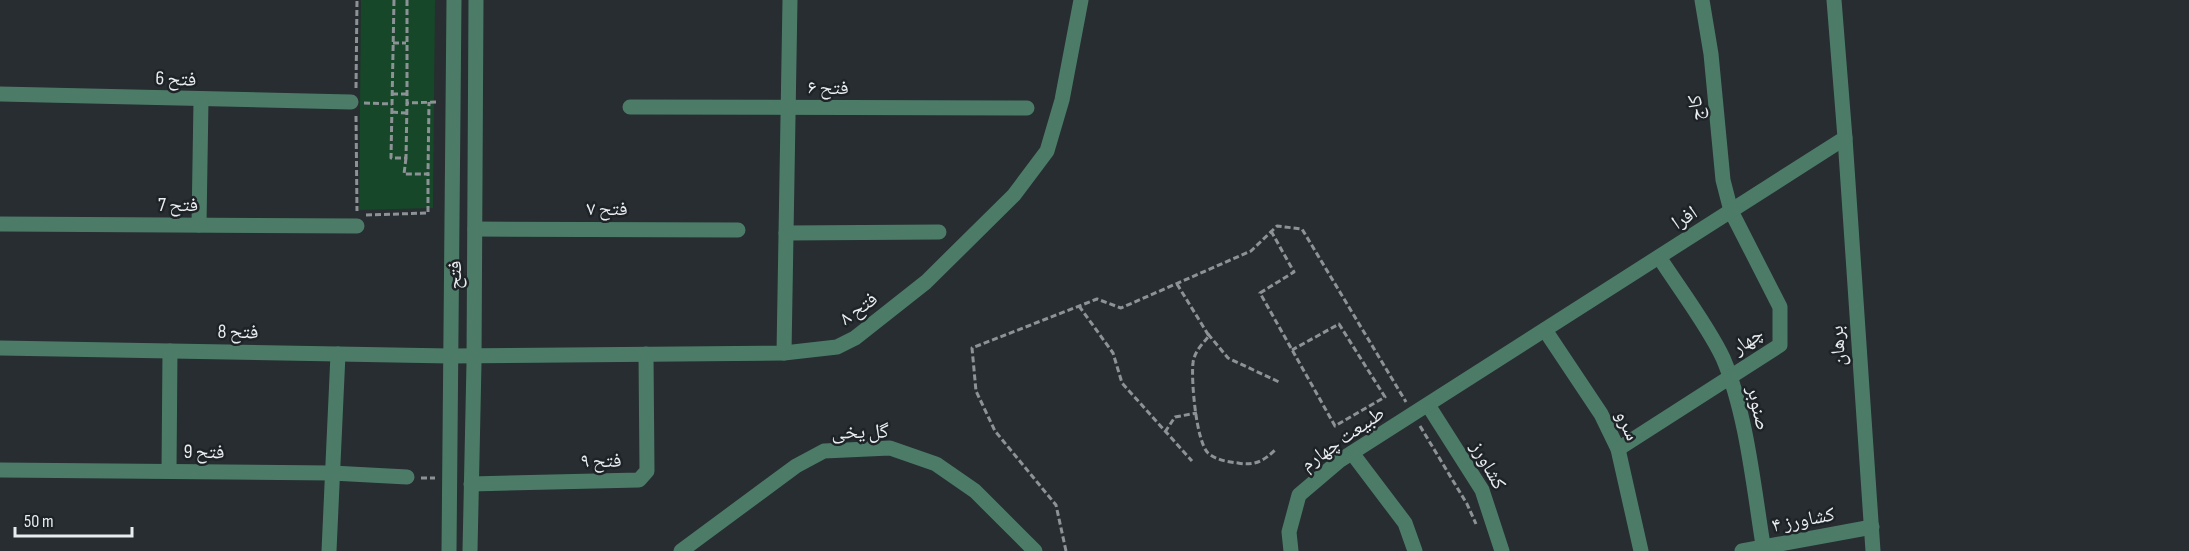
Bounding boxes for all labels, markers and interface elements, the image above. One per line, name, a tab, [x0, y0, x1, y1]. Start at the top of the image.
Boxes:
street label: فتح 6	[155, 66, 197, 92]
street label: فتح ۶	[807, 76, 849, 100]
street label: کاج	[1683, 94, 1709, 122]
street label: فتح 7	[158, 193, 198, 217]
street label: فتح ۷	[586, 197, 628, 221]
street label: افرا	[1667, 201, 1702, 235]
street label: فتح	[443, 261, 467, 289]
street label: فتح ۸	[835, 287, 882, 331]
street label: فتح 8	[217, 320, 259, 344]
street label: چهار	[1726, 321, 1768, 361]
street label: برهان	[1825, 325, 1851, 367]
street label: صنوبر	[1741, 383, 1775, 433]
street label: طبیعت چهارم	[1296, 401, 1390, 477]
street label: سرو	[1610, 406, 1644, 444]
street label: گل یخی	[831, 420, 889, 444]
street label: کشاورز	[1465, 436, 1511, 494]
street label: فتح 9	[183, 440, 225, 464]
street label: فتح ۹	[580, 449, 622, 473]
scale bar	[15, 500, 132, 538]
street label: کشاورز ۴	[1770, 502, 1837, 538]
text: 50 m	[24, 511, 54, 532]

